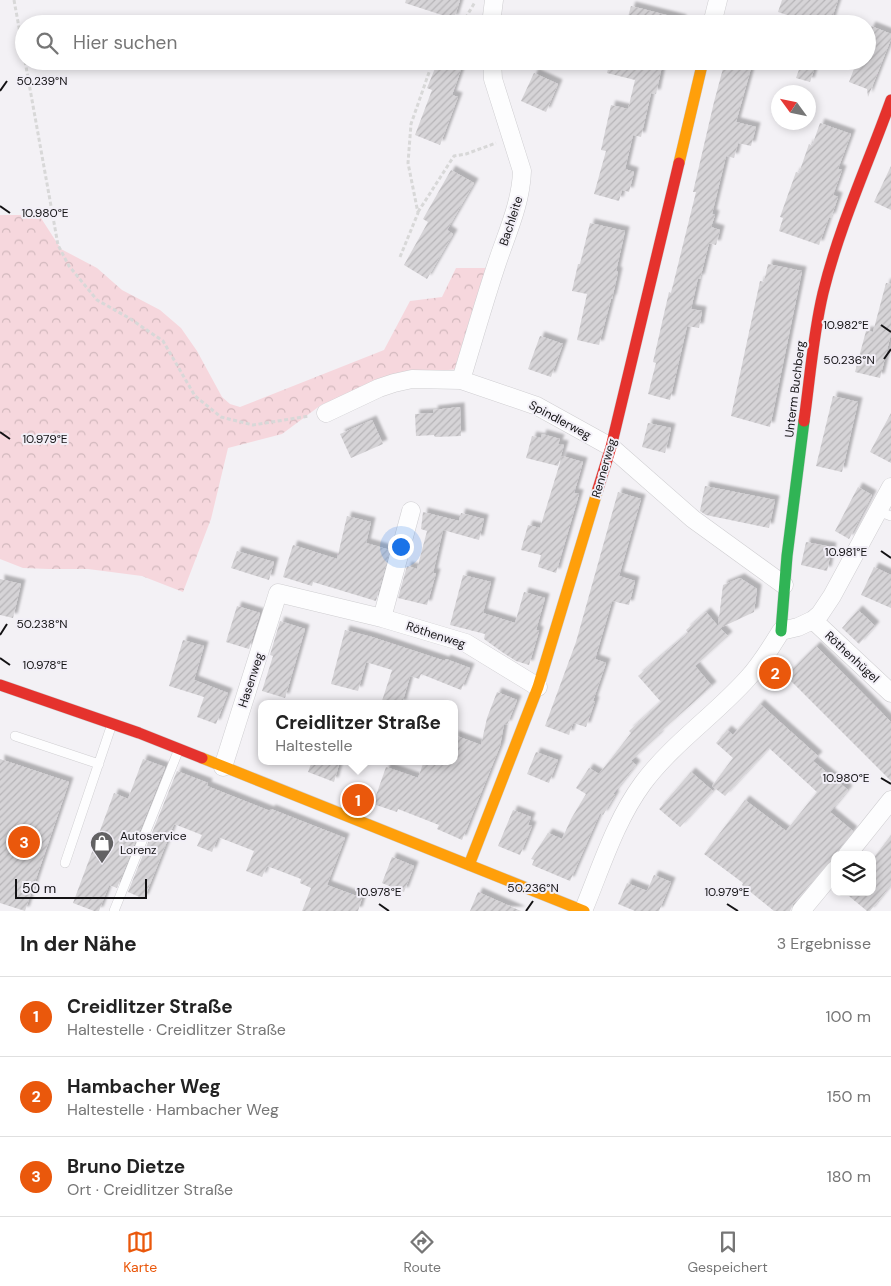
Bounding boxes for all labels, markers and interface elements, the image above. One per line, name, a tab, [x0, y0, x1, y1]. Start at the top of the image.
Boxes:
search box	[15, 15, 876, 70]
icon: search	[33, 29, 61, 57]
text: Hier suchen	[73, 30, 177, 55]
text: 50.239°N	[16, 73, 68, 89]
north arrow	[771, 85, 816, 130]
street label: Bachleite	[495, 194, 527, 248]
text: 10.980°E	[21, 205, 69, 221]
text: 10.982°E	[823, 317, 869, 333]
street label: Unterm Buchberg	[781, 339, 809, 438]
text: 50.236°N	[823, 352, 875, 368]
street label: Spindlerweg	[526, 397, 594, 443]
text: 10.979°E	[22, 431, 68, 447]
street label: Rennerweg	[588, 436, 620, 500]
your location	[388, 534, 414, 560]
text: 10.981°E	[825, 544, 867, 560]
text: 50.238°N	[16, 616, 68, 632]
street label: Röthenweg	[404, 618, 468, 652]
street label: Röthenhügel	[821, 628, 883, 686]
street label: Hasenweg	[235, 650, 267, 710]
pin: 2	[759, 654, 791, 692]
text: 10.978°E	[22, 657, 68, 673]
popup	[258, 700, 458, 765]
text: Creidlitzer Straße	[275, 710, 441, 735]
text: Haltestelle	[275, 735, 353, 756]
text: 10.980°E	[822, 770, 870, 786]
pin: 1	[342, 781, 374, 819]
pin: 3	[8, 823, 40, 861]
place label: Autoservice Lorenz	[120, 828, 187, 858]
shop icon: Autoservice Lorenz	[89, 830, 115, 864]
map controls	[831, 851, 876, 896]
button: layers	[831, 851, 876, 896]
scale bar	[15, 876, 148, 899]
text: 50 m	[22, 879, 56, 897]
text: 50.236°N	[507, 880, 559, 896]
text: 10.978°E	[356, 884, 402, 900]
text: 10.979°E	[704, 884, 750, 900]
text: In der Nähe	[20, 930, 137, 958]
text: 3 Ergebnisse	[777, 933, 871, 954]
text: Creidlitzer Straße	[67, 994, 233, 1019]
text: 1	[33, 1006, 39, 1027]
text: 100 m	[826, 1006, 871, 1027]
text: Haltestelle · Creidlitzer Straße	[67, 1019, 286, 1040]
text: Hambacher Weg	[67, 1074, 221, 1099]
text: 2	[31, 1086, 41, 1107]
text: 150 m	[827, 1086, 871, 1107]
text: Haltestelle · Hambacher Weg	[67, 1099, 279, 1120]
text: Bruno Dietze	[67, 1154, 185, 1179]
text: 3	[31, 1166, 41, 1187]
text: 180 m	[827, 1166, 871, 1187]
text: Ort · Creidlitzer Straße	[67, 1179, 233, 1200]
tab: Karte	[123, 1228, 157, 1276]
tab: Route	[404, 1228, 441, 1276]
tab: Gespeichert	[687, 1228, 768, 1276]

